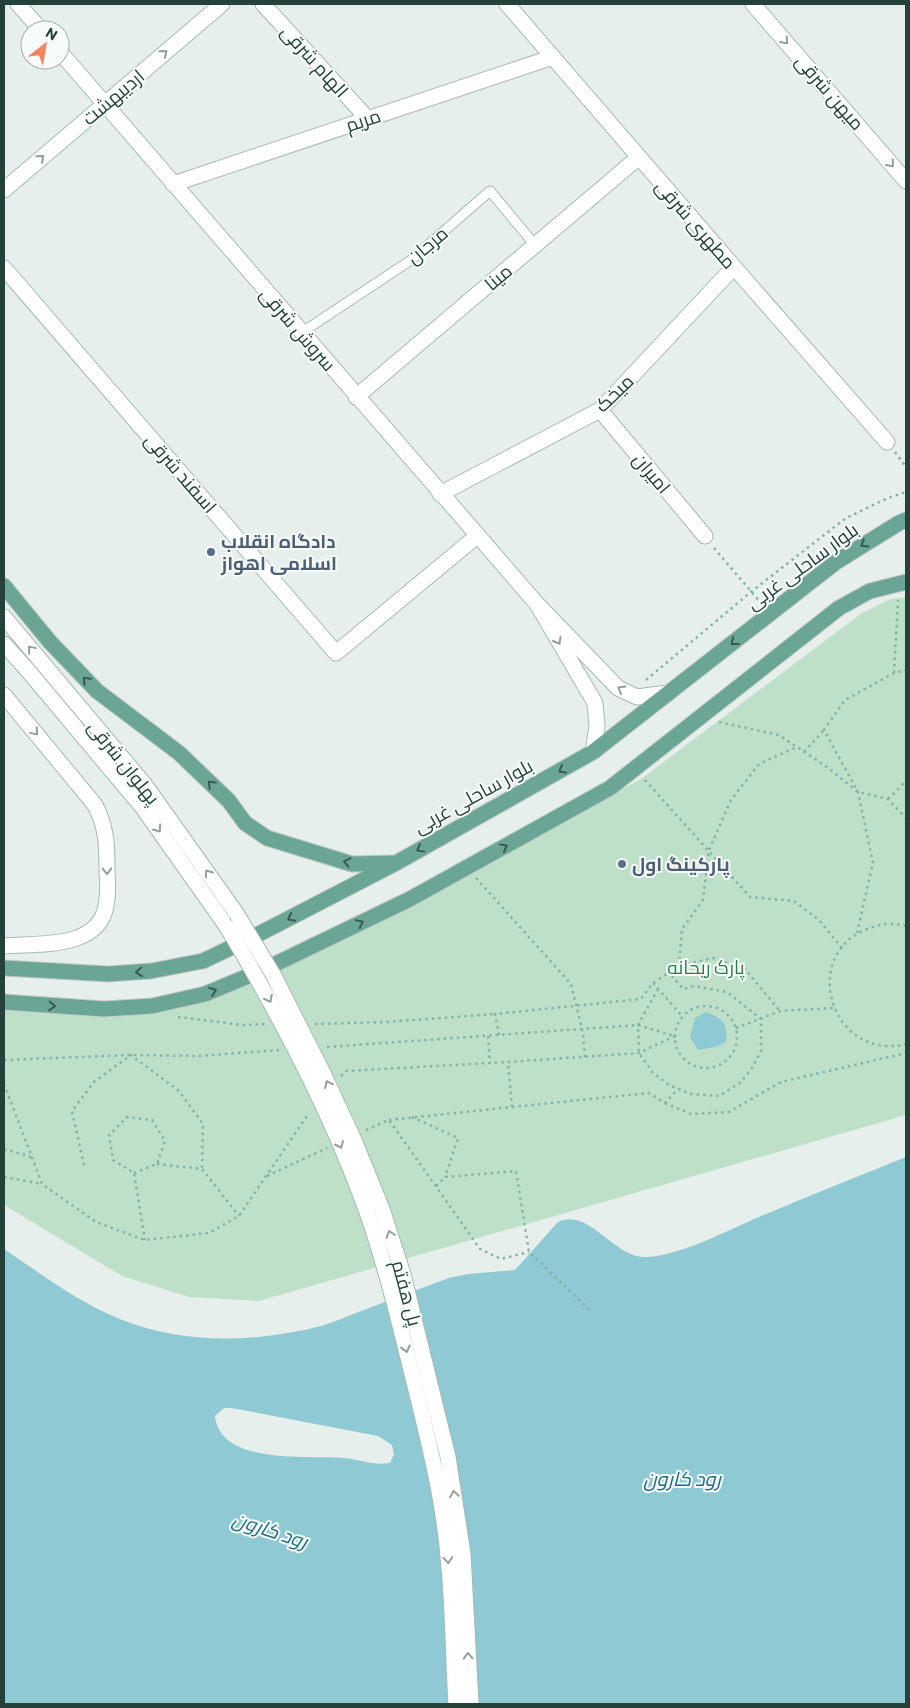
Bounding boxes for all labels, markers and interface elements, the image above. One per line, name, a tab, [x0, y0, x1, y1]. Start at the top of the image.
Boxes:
north arrow	[20, 20, 70, 70]
street label: الهام شرقی	[275, 20, 354, 104]
text: N	[43, 23, 61, 43]
one-way arrow	[780, 35, 789, 44]
street label: میهن شرقی	[790, 49, 870, 135]
one-way arrow	[159, 50, 168, 59]
street label: اردیبهشت	[77, 64, 149, 130]
street label: مریم	[342, 103, 384, 139]
one-way arrow	[35, 155, 44, 164]
one-way arrow	[886, 158, 895, 167]
street label: مطهری شرقی	[651, 174, 741, 274]
street label: مرجان	[401, 221, 453, 269]
street label: مینا	[479, 258, 516, 295]
street label: سروش شرقی	[255, 282, 341, 376]
street label: میخک	[590, 369, 638, 416]
street label: اسفند شرقی	[140, 428, 222, 518]
street label: امیران	[628, 448, 676, 498]
street label: بلوار ساحلی غربی	[741, 517, 863, 615]
place label: دادگاه انقلاب اسلامی اهواز	[220, 529, 337, 576]
one-way arrow	[861, 538, 870, 548]
marker: دادگاه انقلاب اسلامی اهواز	[205, 546, 217, 558]
one-way arrow	[552, 635, 562, 644]
one-way arrow	[731, 636, 740, 644]
one-way arrow	[28, 646, 37, 655]
one-way arrow	[83, 677, 92, 686]
one-way arrow	[618, 685, 627, 695]
street label: پهلوان شرقی	[82, 715, 165, 810]
one-way arrow	[29, 726, 37, 735]
street label: بلوار ساحلی غربی	[409, 753, 537, 839]
one-way arrow	[558, 764, 567, 774]
one-way arrow	[208, 781, 217, 790]
one-way arrow	[152, 824, 161, 833]
one-way arrow	[416, 843, 425, 853]
one-way arrow	[498, 843, 507, 853]
place label: پارکینگ اول	[632, 852, 730, 878]
one-way arrow	[343, 857, 352, 868]
marker: پارکینگ اول	[616, 858, 628, 870]
one-way arrow	[102, 867, 113, 875]
one-way arrow	[205, 869, 214, 879]
one-way arrow	[287, 912, 296, 922]
one-way arrow	[355, 919, 364, 929]
park label: پارک ریحانه	[667, 955, 745, 980]
one-way arrow	[135, 967, 143, 978]
one-way arrow	[208, 986, 217, 997]
one-way arrow	[263, 994, 273, 1003]
one-way arrow	[49, 1000, 57, 1011]
one-way arrow	[324, 1080, 335, 1089]
one-way arrow	[333, 1140, 344, 1149]
one-way arrow	[386, 1231, 396, 1239]
street label: پل هفتم	[385, 1257, 427, 1329]
one-way arrow	[400, 1345, 411, 1354]
water label: رود کارون	[643, 1466, 723, 1491]
one-way arrow	[449, 1490, 459, 1498]
water label: رود کارون	[229, 1506, 313, 1554]
one-way arrow	[443, 1556, 454, 1564]
one-way arrow	[463, 1651, 474, 1659]

